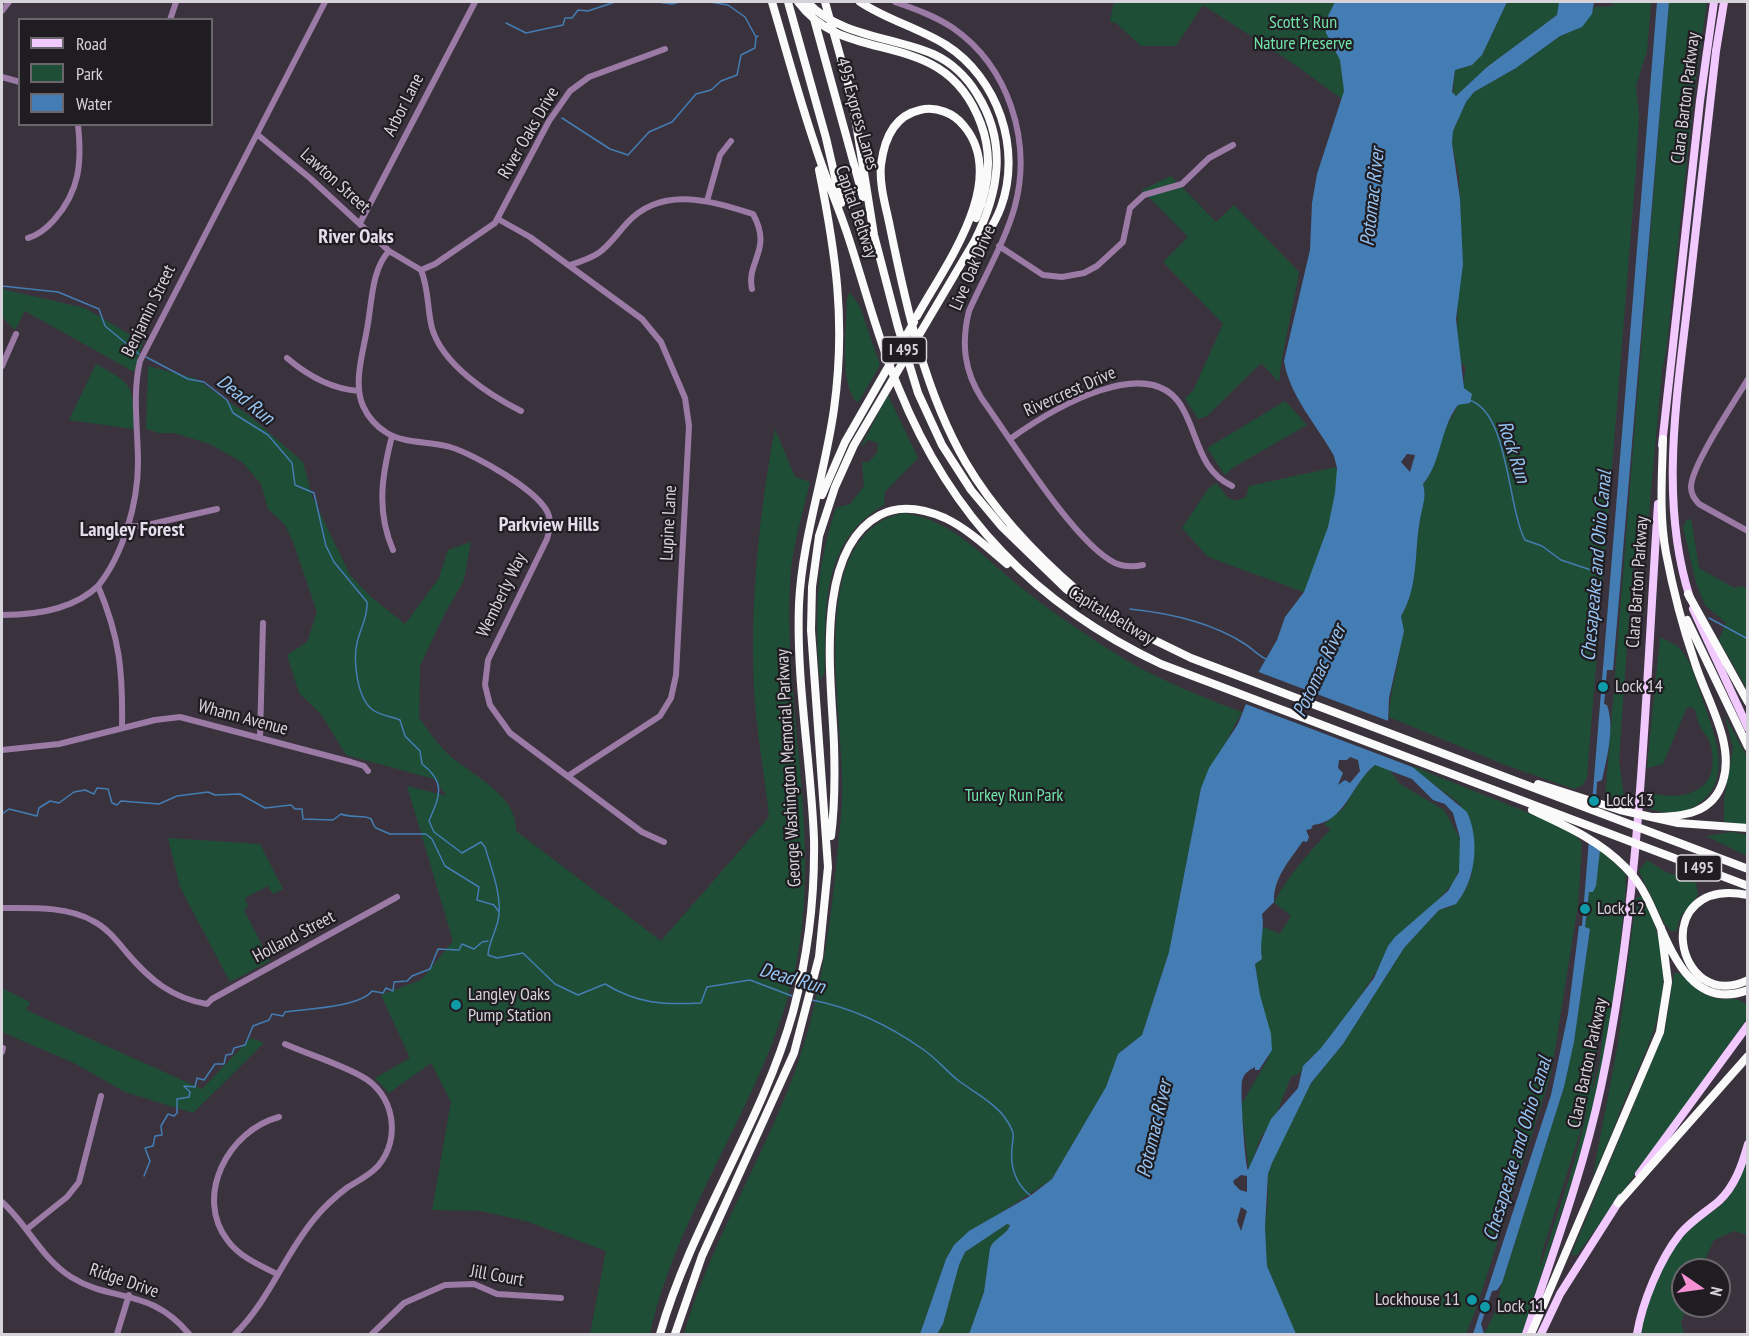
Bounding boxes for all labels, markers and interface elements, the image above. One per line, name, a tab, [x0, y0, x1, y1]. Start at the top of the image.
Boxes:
park label: Scott's Run Nature Preserve	[1254, 12, 1352, 54]
legend	[18, 18, 213, 126]
street label: Clara Barton Parkway	[1667, 31, 1705, 165]
text: Road	[76, 32, 107, 55]
street label: 495 Express Lanes	[831, 56, 883, 172]
text: Park	[76, 62, 103, 85]
street label: Arbor Lane	[379, 70, 429, 140]
street label: River Oaks Drive	[494, 83, 564, 183]
text: Water	[76, 92, 112, 115]
street label: Lawton Street	[296, 144, 374, 218]
water label: Potomac River	[1356, 147, 1390, 247]
street label: Capital Beltway	[830, 163, 882, 261]
street label: Live Oak Drive	[945, 222, 1001, 314]
district label: River Oaks	[318, 225, 394, 249]
street label: Benjamin Street	[117, 262, 181, 360]
road number: I 495	[882, 337, 926, 363]
street label: Rivercrest Drive	[1021, 362, 1119, 422]
water label: Dead Run	[212, 370, 278, 430]
water label: Rock Run	[1492, 418, 1534, 486]
water label: Chesapeake and Ohio Canal	[1577, 470, 1617, 662]
street label: Lupine Lane	[656, 485, 682, 561]
district label: Parkview Hills	[499, 513, 599, 537]
street label: Clara Barton Parkway	[1623, 515, 1653, 649]
district label: Langley Forest	[80, 518, 184, 542]
street label: Wemberly Way	[472, 549, 532, 641]
street label: Capital Beltway	[1064, 582, 1158, 650]
water label: Potomac River	[1288, 621, 1352, 721]
street label: George Washington Memorial Parkway	[772, 648, 806, 888]
place label: Lock 14	[1615, 676, 1663, 698]
marker: Lock 14	[1596, 680, 1610, 694]
street label: Whann Avenue	[196, 696, 290, 740]
park label: Turkey Run Park	[965, 785, 1063, 807]
place label: Lock 13	[1606, 790, 1654, 812]
marker: Lock 13	[1587, 794, 1601, 808]
road number: I 495	[1676, 855, 1722, 881]
place label: Lock 12	[1597, 898, 1645, 920]
marker: Lock 12	[1578, 902, 1592, 916]
street label: Holland Street	[249, 906, 339, 968]
water label: Dead Run	[757, 958, 827, 1000]
place label: Langley Oaks Pump Station	[468, 984, 551, 1026]
street label: Clara Barton Parkway	[1564, 996, 1612, 1130]
marker: Langley Oaks Pump Station	[449, 998, 463, 1012]
water label: Chesapeake and Ohio Canal	[1479, 1054, 1557, 1244]
water label: Potomac River	[1132, 1078, 1178, 1180]
north arrow	[1671, 1258, 1731, 1318]
street label: Ridge Drive	[86, 1259, 162, 1303]
street label: Jill Court	[468, 1261, 526, 1291]
text: N	[1706, 1285, 1727, 1298]
place label: Lockhouse 11	[1375, 1289, 1460, 1311]
marker: Lockhouse 11	[1465, 1293, 1479, 1307]
place label: Lock 11	[1497, 1296, 1545, 1318]
marker: Lock 11	[1478, 1300, 1492, 1314]

